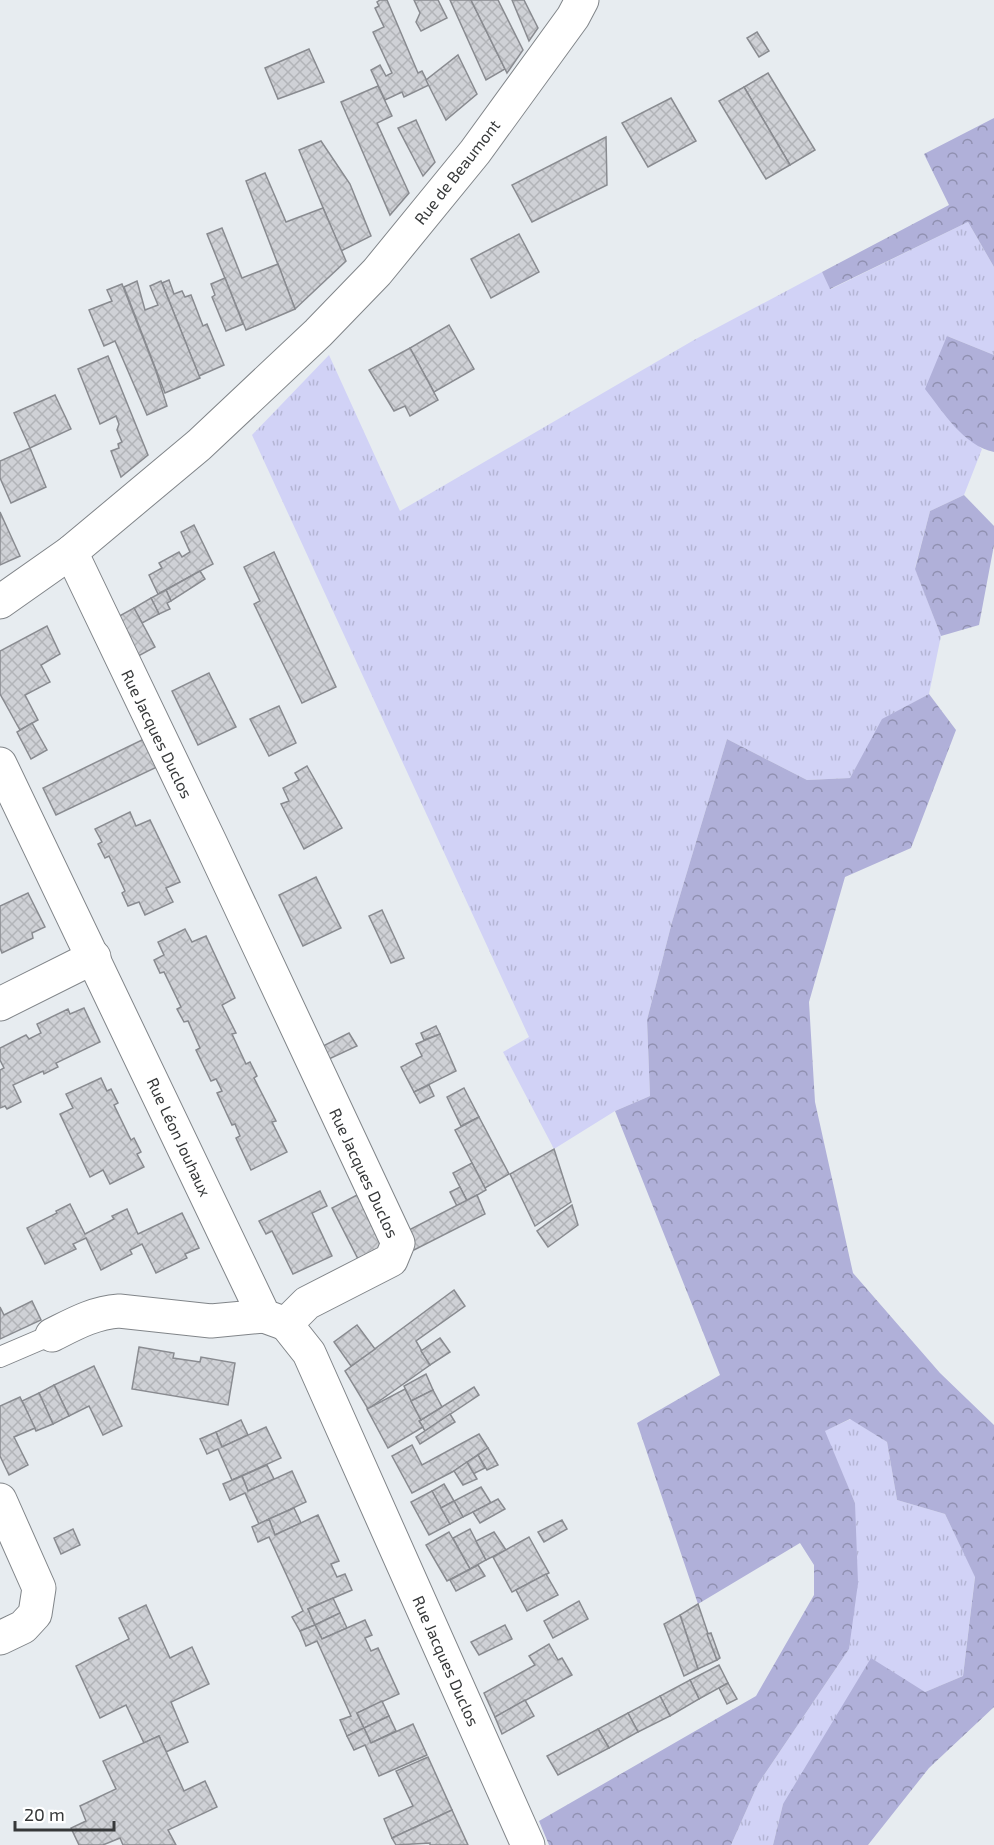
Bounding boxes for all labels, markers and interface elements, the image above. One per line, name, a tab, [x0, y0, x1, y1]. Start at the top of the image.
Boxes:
street label: Rue de Beaumont	[410, 116, 503, 228]
street label: Rue Jacques Duclos	[118, 666, 197, 801]
street label: Rue Léon Jouhaux	[144, 1074, 216, 1200]
street label: Rue Jacques Duclos	[326, 1105, 403, 1241]
street label: Rue Jacques Duclos	[409, 1593, 484, 1729]
scale bar	[15, 1794, 114, 1832]
text: 20 m	[24, 1803, 65, 1825]

